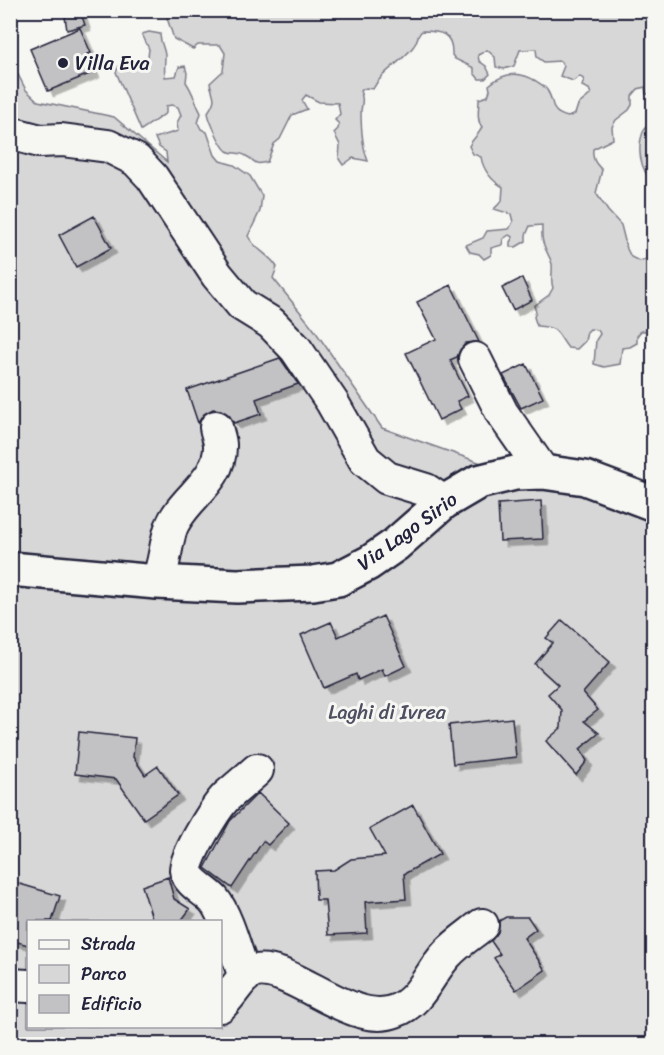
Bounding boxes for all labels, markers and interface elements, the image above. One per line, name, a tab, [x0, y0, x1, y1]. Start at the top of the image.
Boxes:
place label: Villa Eva	[75, 46, 149, 81]
marker: Villa Eva	[56, 56, 70, 70]
street label: Via Lago Sirio	[349, 483, 465, 580]
park label: Laghi di Ivrea	[328, 695, 447, 730]
legend	[27, 920, 222, 1028]
text: Strada	[81, 928, 136, 960]
text: Parco	[81, 958, 126, 990]
text: Edificio	[81, 988, 142, 1020]

